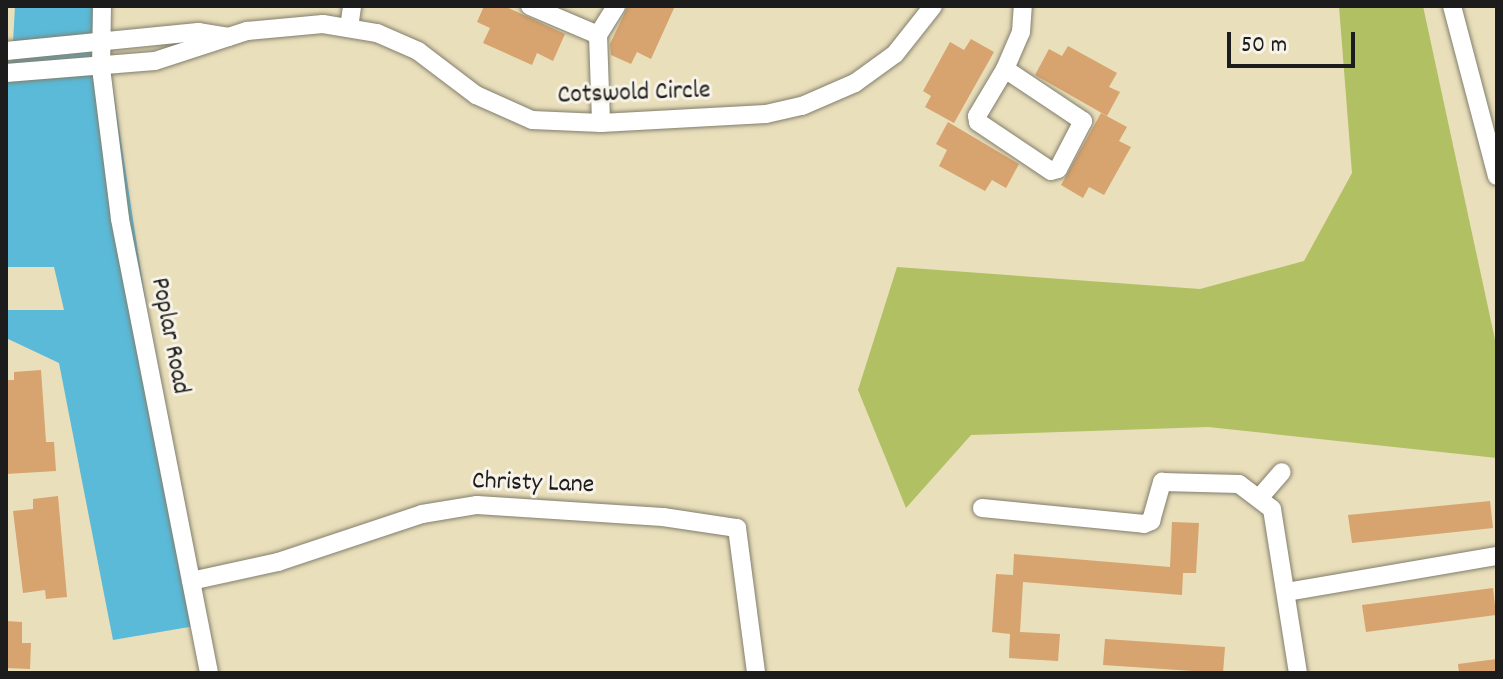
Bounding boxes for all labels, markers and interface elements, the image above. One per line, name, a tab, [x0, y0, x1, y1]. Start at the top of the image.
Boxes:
scale bar	[1231, 16, 1359, 66]
text: 50 m	[1241, 29, 1287, 63]
street label: Cotswold Circle	[557, 76, 711, 112]
street label: Poplar Road	[142, 275, 196, 397]
street label: Christy Lane	[471, 466, 595, 502]

